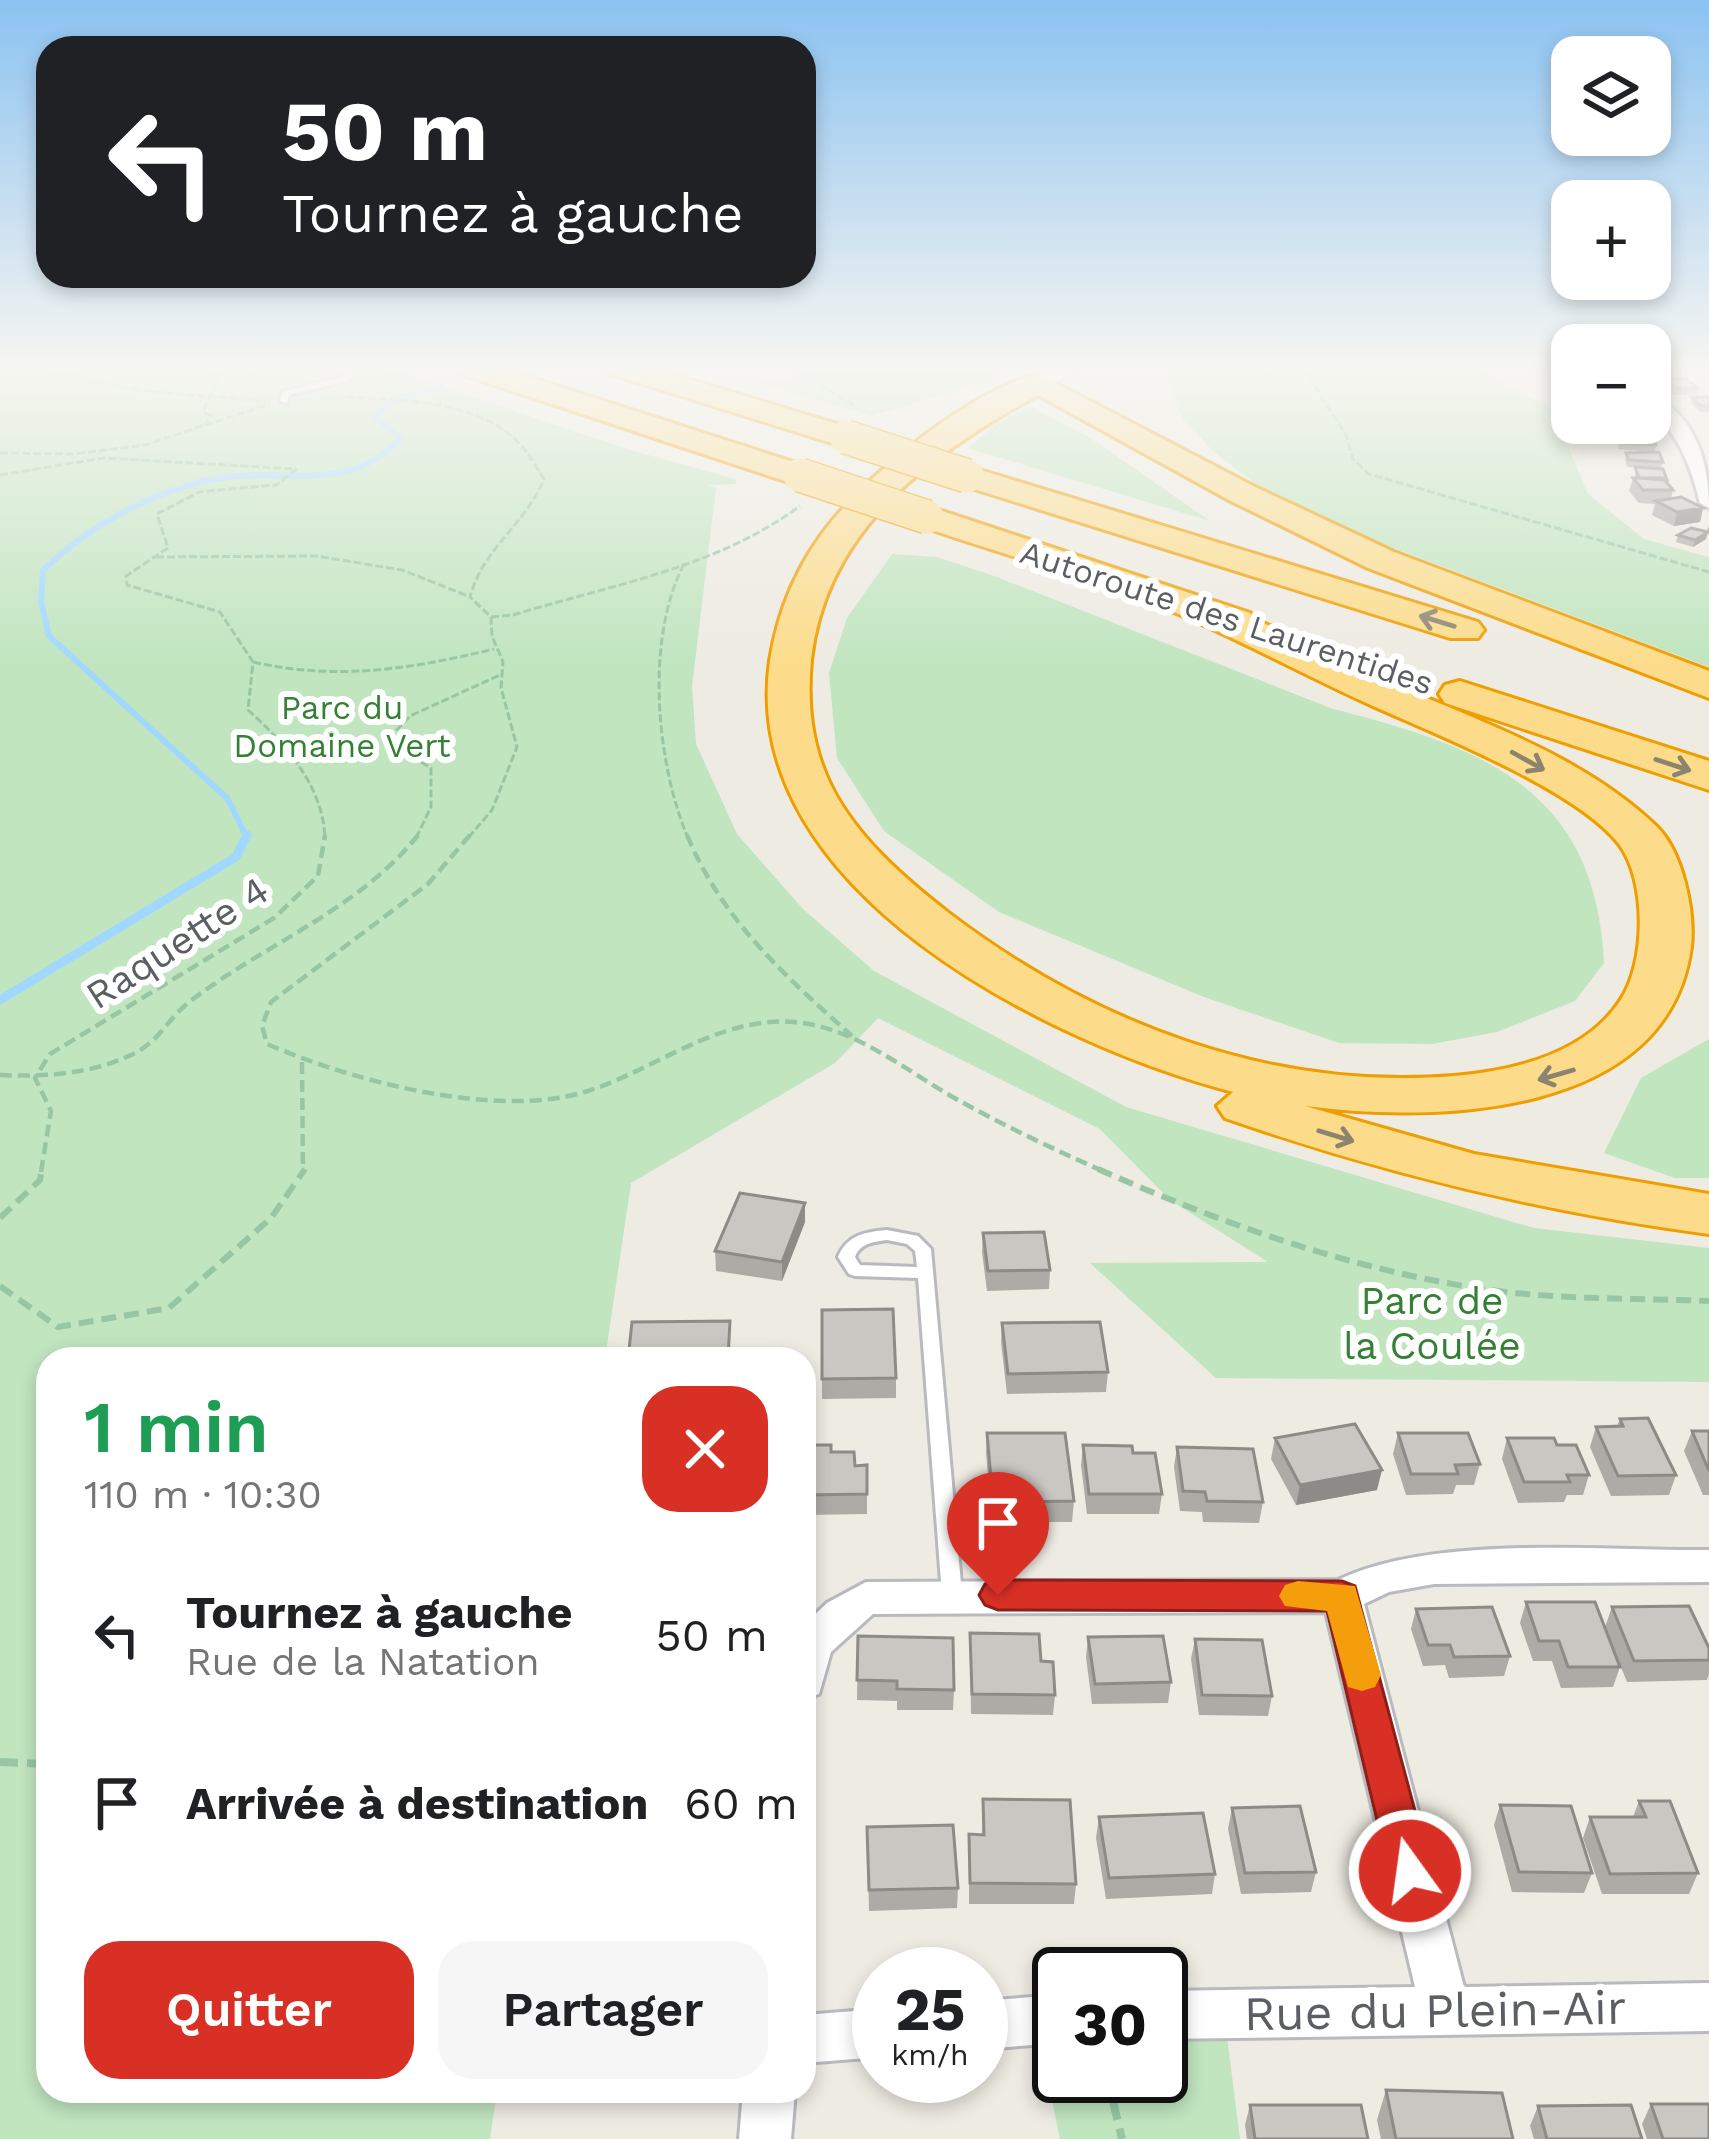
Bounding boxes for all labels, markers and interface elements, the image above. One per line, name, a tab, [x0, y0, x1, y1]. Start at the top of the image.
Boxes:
map controls	[1551, 36, 1671, 444]
button: layers	[1551, 36, 1671, 156]
text: 50 m	[282, 82, 488, 180]
icon: left	[84, 84, 240, 240]
button: +	[1551, 180, 1671, 300]
text: Tournez à gauche	[282, 182, 743, 245]
button: −	[1551, 324, 1671, 444]
street label: Autoroute des Laurentides	[1016, 532, 1438, 703]
one-way arrow	[1419, 609, 1457, 631]
park label: Parc du Domaine Vert	[233, 688, 451, 765]
one-way arrow	[1510, 750, 1545, 773]
one-way arrow	[1653, 755, 1691, 777]
street label: Raquette 4	[78, 867, 277, 1018]
one-way arrow	[1538, 1065, 1576, 1087]
one-way arrow	[1316, 1126, 1354, 1148]
park label: Parc de la Coulée	[1343, 1278, 1521, 1368]
text: 1 min	[84, 1385, 269, 1469]
button: close	[642, 1386, 768, 1512]
text: 110 m · 10:30	[84, 1472, 322, 1517]
pin	[947, 1472, 1049, 1595]
icon: arrive	[965, 1490, 1031, 1556]
text: Tournez à gauche	[186, 1586, 573, 1639]
icon: left	[84, 1602, 150, 1668]
text: 50 m	[656, 1609, 768, 1662]
text: Rue de la Natation	[186, 1639, 540, 1684]
icon: arrive	[84, 1770, 150, 1836]
text: Arrivée à destination	[186, 1777, 648, 1830]
text: 60 m	[684, 1777, 798, 1830]
position arrow	[1347, 1808, 1473, 1934]
button: Quitter	[84, 1941, 414, 2079]
button: Partager	[438, 1941, 768, 2079]
speed limit sign: 30	[1032, 1947, 1188, 2103]
text: 25	[895, 1974, 965, 2045]
street label: Rue du Plein-Air	[1243, 1979, 1627, 2042]
text: km/h	[891, 2037, 969, 2072]

